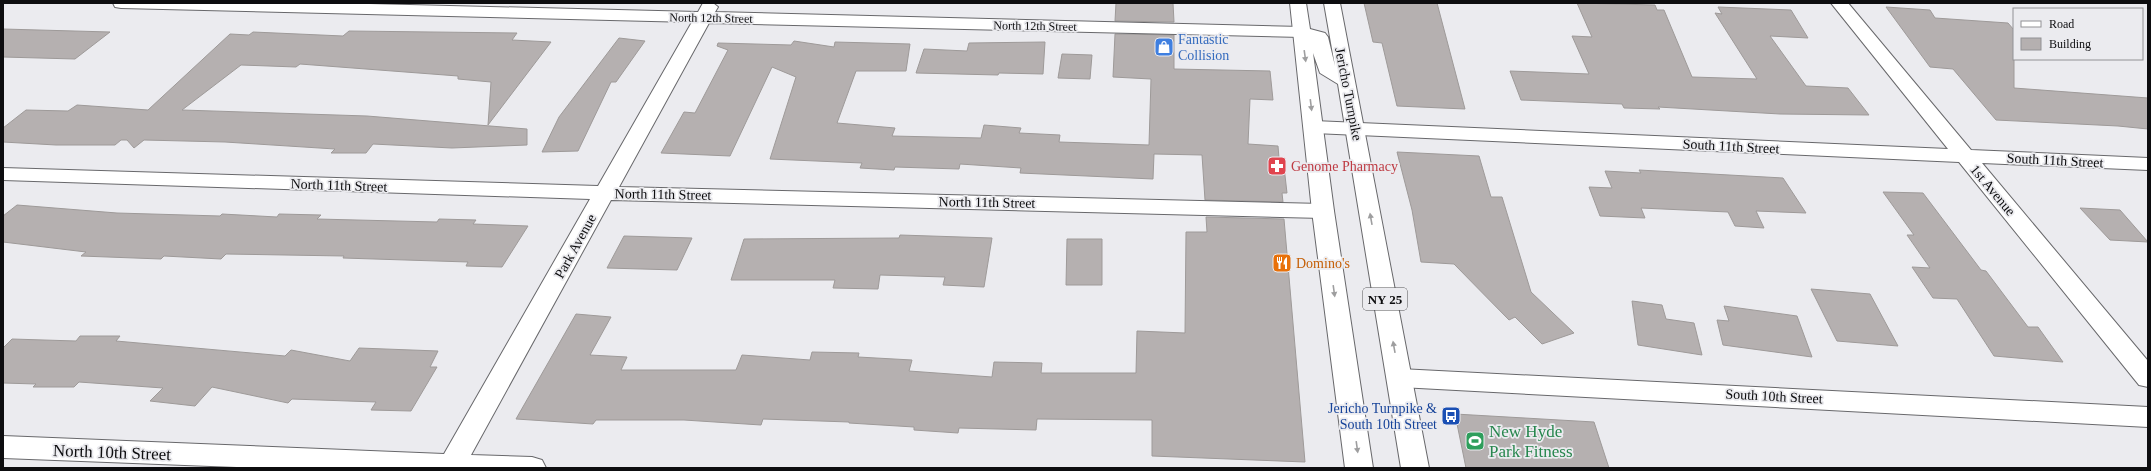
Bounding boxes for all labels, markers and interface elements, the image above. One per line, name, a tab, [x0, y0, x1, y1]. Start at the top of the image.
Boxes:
legend	[2013, 8, 2143, 60]
street label: North 12th Street	[669, 10, 753, 26]
text: Road	[2049, 17, 2074, 31]
street label: North 12th Street	[993, 18, 1077, 34]
place label: Fantastic Collision	[1178, 32, 1229, 63]
shop icon: Fantastic Collision	[1153, 36, 1175, 58]
text: Building	[2049, 37, 2091, 51]
street label: Jericho Turnpike	[1332, 46, 1365, 142]
one-way arrow	[1302, 49, 1308, 62]
one-way arrow	[1308, 99, 1315, 111]
street label: South 11th Street	[1682, 136, 1780, 157]
street label: South 11th Street	[2006, 150, 2104, 171]
pharmacy icon: Genome Pharmacy	[1266, 155, 1288, 177]
place label: Genome Pharmacy	[1291, 159, 1398, 174]
street label: 1st Avenue	[1967, 162, 2018, 219]
street label: North 11th Street	[290, 176, 388, 195]
street label: North 11th Street	[615, 186, 712, 203]
street label: North 11th Street	[939, 194, 1036, 211]
street label: Park Avenue	[552, 212, 599, 281]
one-way arrow	[1368, 213, 1374, 225]
restaurant icon: Domino's	[1271, 252, 1293, 274]
place label: Domino's	[1296, 256, 1350, 271]
one-way arrow	[1331, 285, 1337, 297]
road number: NY 25	[1363, 288, 1407, 310]
one-way arrow	[1391, 341, 1397, 353]
street label: South 10th Street	[1725, 386, 1823, 407]
place label: Jericho Turnpike & South 10th Street	[1328, 401, 1437, 432]
bus stop icon: Jericho Turnpike & South 10th Street	[1440, 405, 1462, 427]
place label: New Hyde Park Fitness	[1489, 422, 1573, 461]
sports icon: New Hyde Park Fitness	[1464, 430, 1486, 452]
street label: North 10th Street	[53, 441, 172, 464]
one-way arrow	[1354, 441, 1360, 453]

